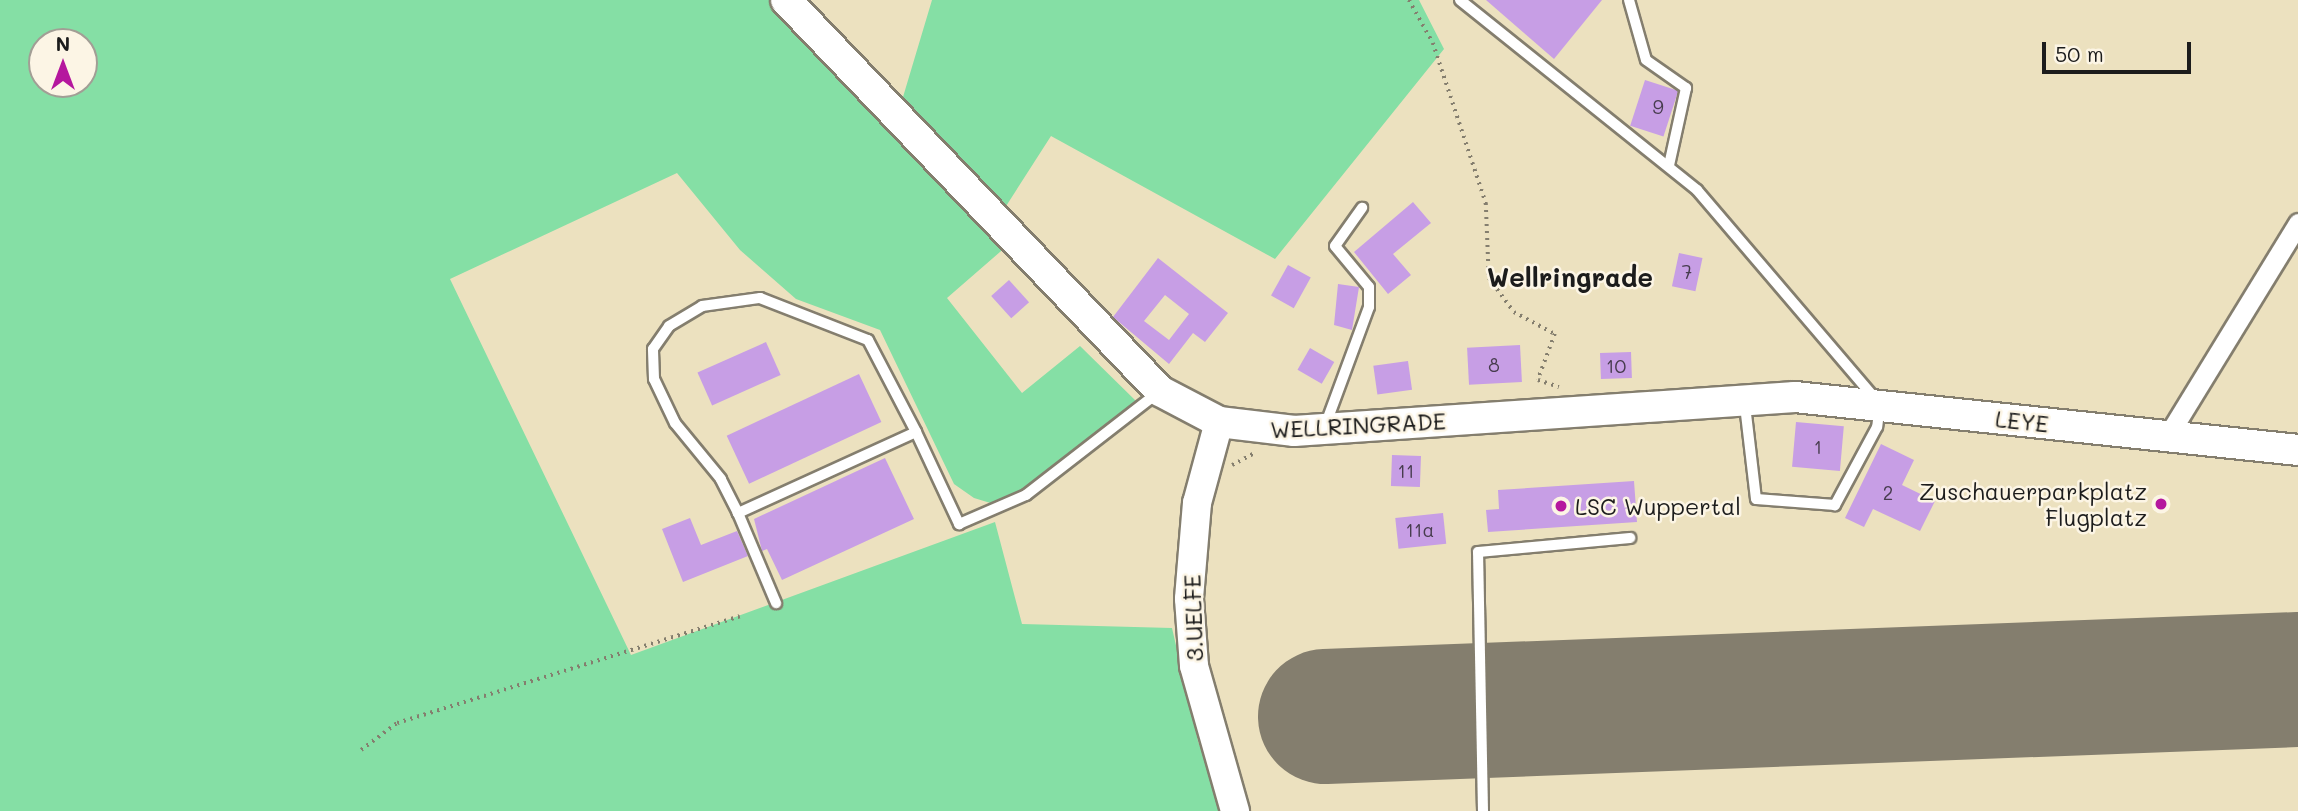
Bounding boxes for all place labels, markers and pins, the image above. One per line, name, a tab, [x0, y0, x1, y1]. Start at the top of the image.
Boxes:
place label: Zuschauerparkplatz Flugplatz	[1919, 477, 2147, 531]
place label: LSC Wuppertal	[1575, 492, 1741, 520]
marker: Zuschauerparkplatz Flugplatz	[2153, 496, 2169, 512]
marker: LSC Wuppertal	[1553, 498, 1569, 514]

